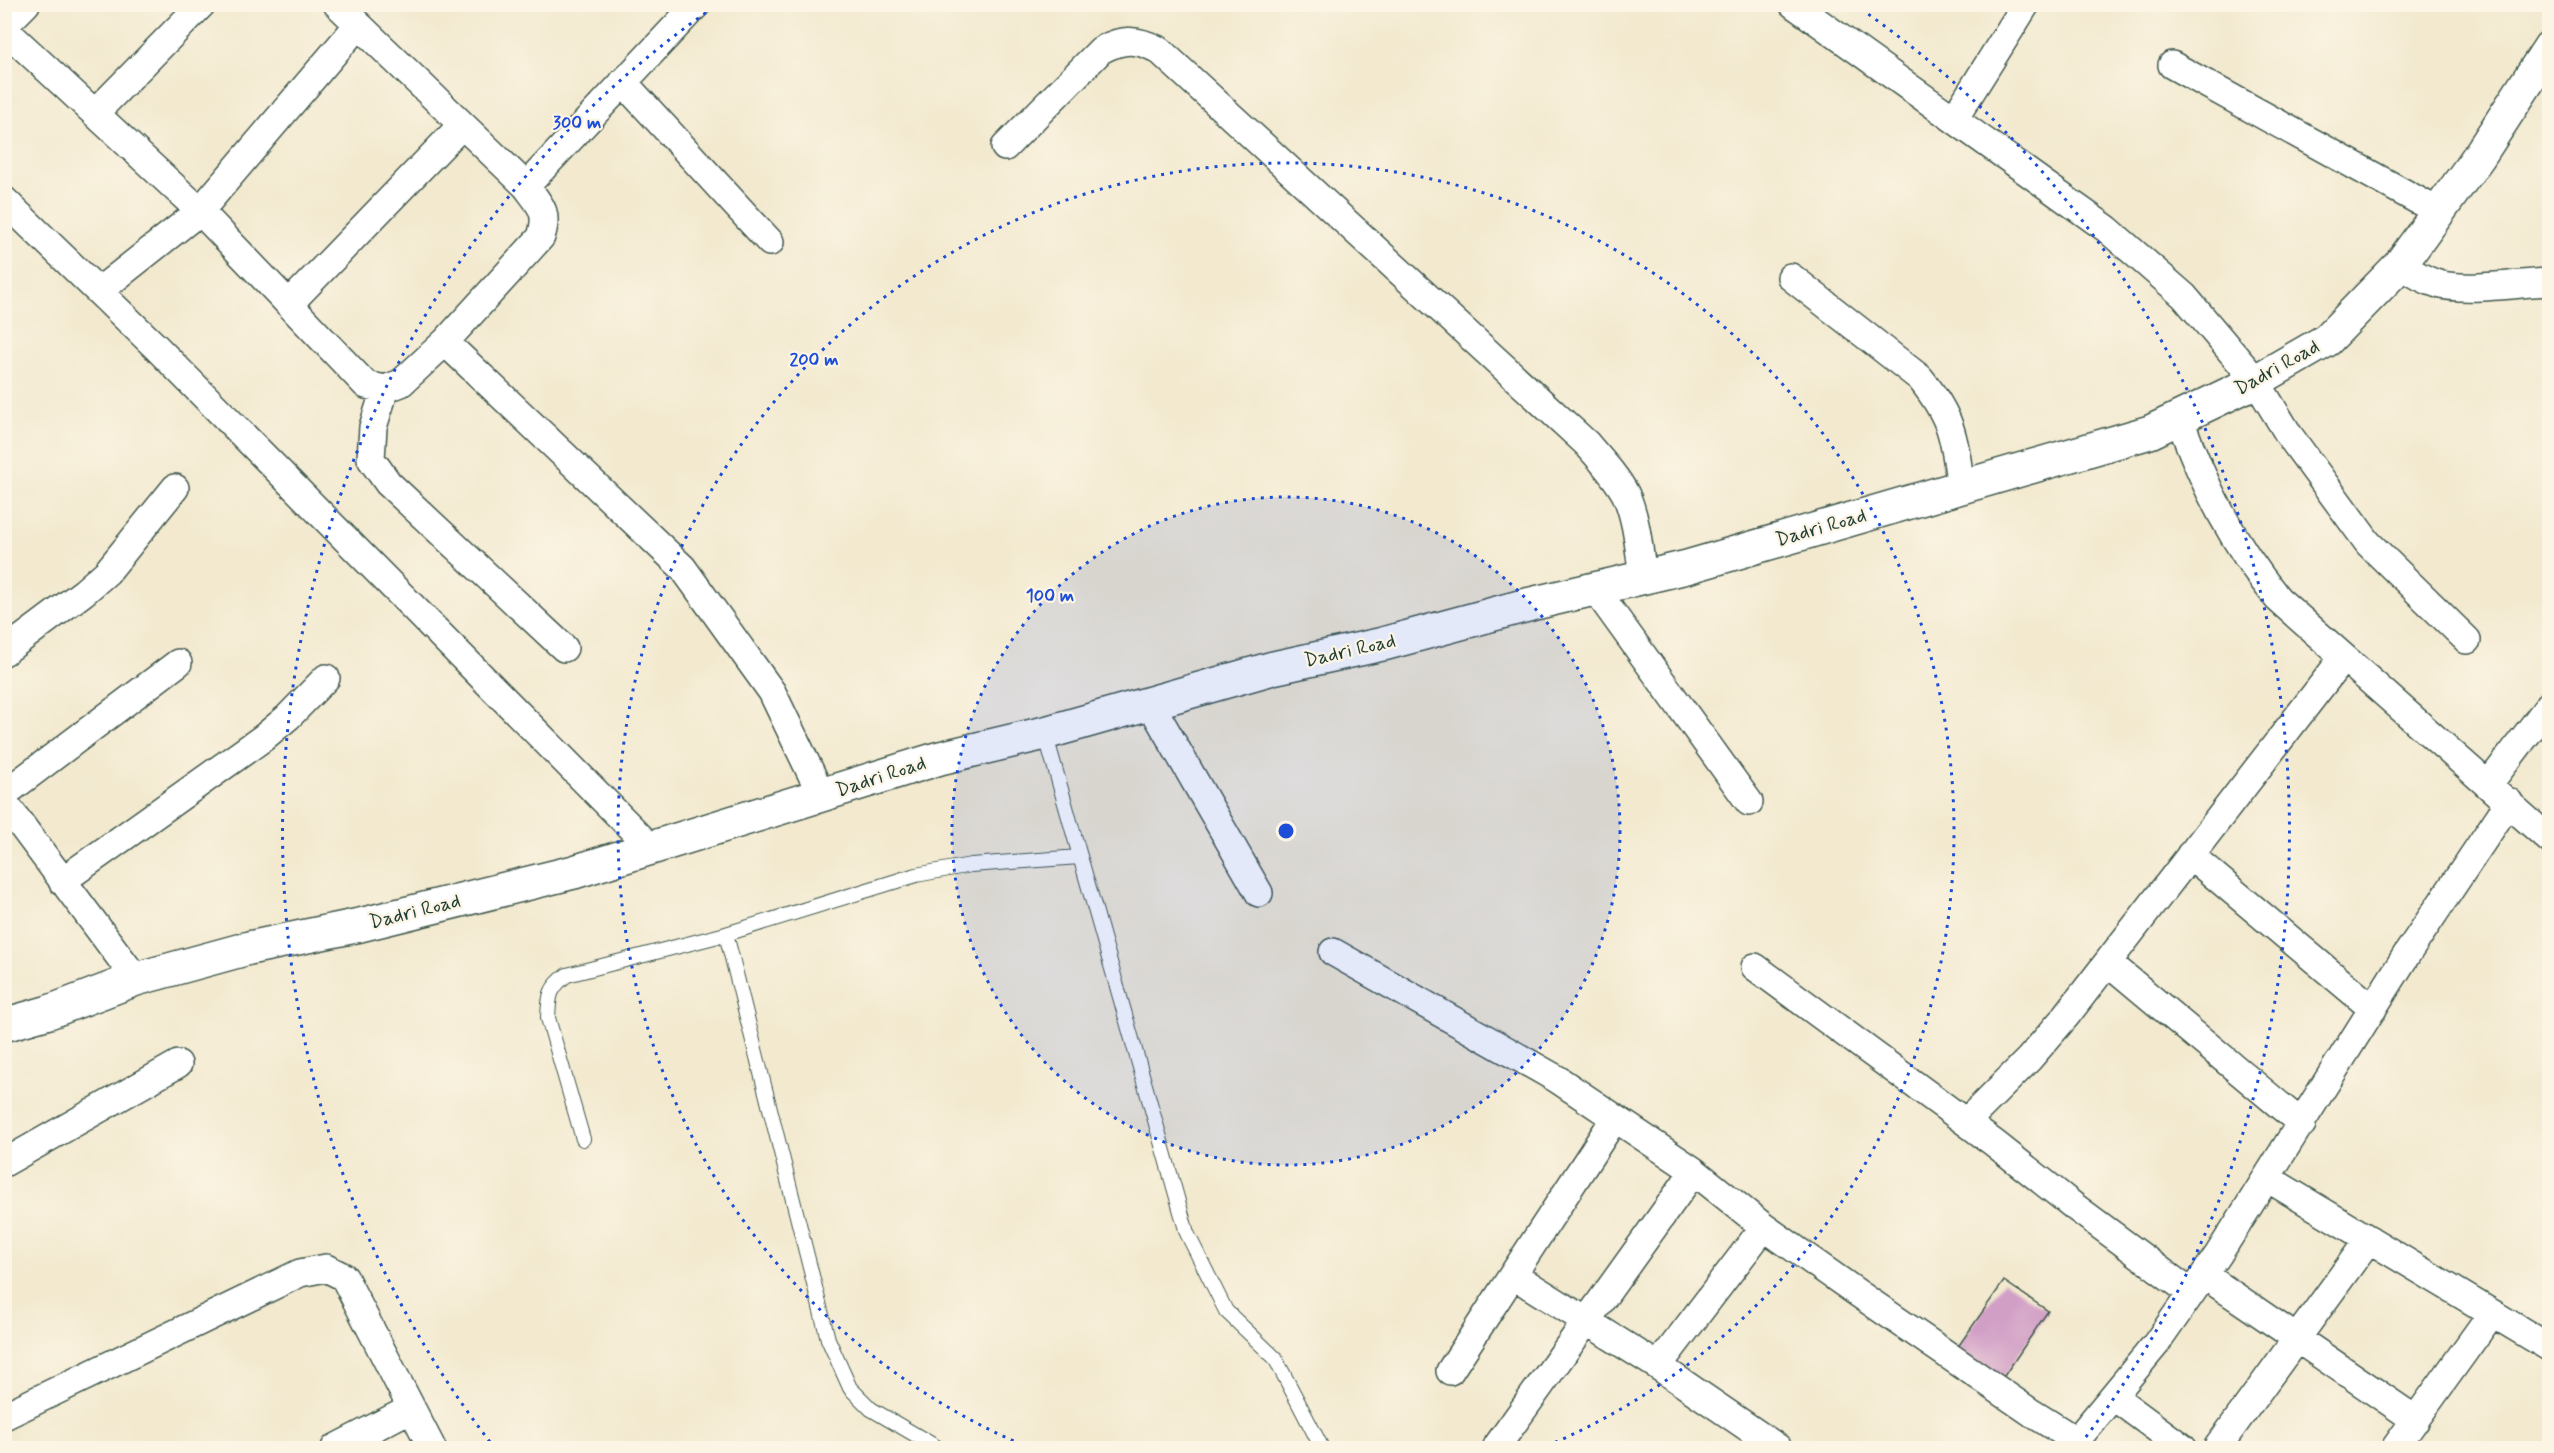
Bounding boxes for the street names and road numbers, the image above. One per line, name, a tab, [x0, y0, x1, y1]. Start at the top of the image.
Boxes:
street label: Dadri Road	[2230, 334, 2324, 402]
street label: Dadri Road	[1772, 502, 1870, 554]
street label: Dadri Road	[1302, 627, 1398, 675]
street label: Dadri Road	[832, 750, 930, 804]
street label: Dadri Road	[366, 888, 464, 936]

